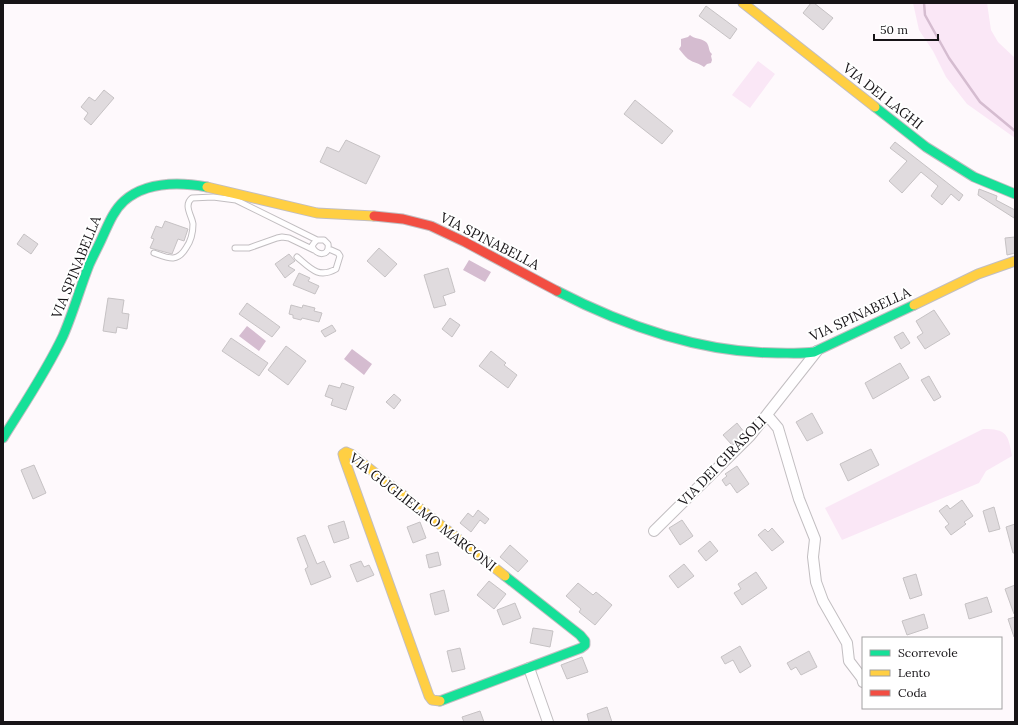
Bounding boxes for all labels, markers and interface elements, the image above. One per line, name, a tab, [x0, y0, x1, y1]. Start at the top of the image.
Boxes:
scale bar	[874, 16, 938, 42]
text: 50 m	[880, 22, 908, 37]
street label: VIA DEI LAGHI	[838, 58, 927, 133]
street label: VIA SPINABELLA	[436, 208, 543, 274]
street label: VIA SPINABELLA	[47, 213, 105, 322]
street label: VIA SPINABELLA	[806, 283, 914, 346]
street label: VIA DEI GIRASOLI	[674, 412, 770, 511]
street label: VIA GUGLIELMO MARCONI	[345, 448, 500, 575]
legend	[862, 637, 1002, 709]
text: Scorrevole	[898, 645, 958, 660]
text: Lento	[898, 665, 930, 680]
text: Coda	[898, 685, 927, 700]

